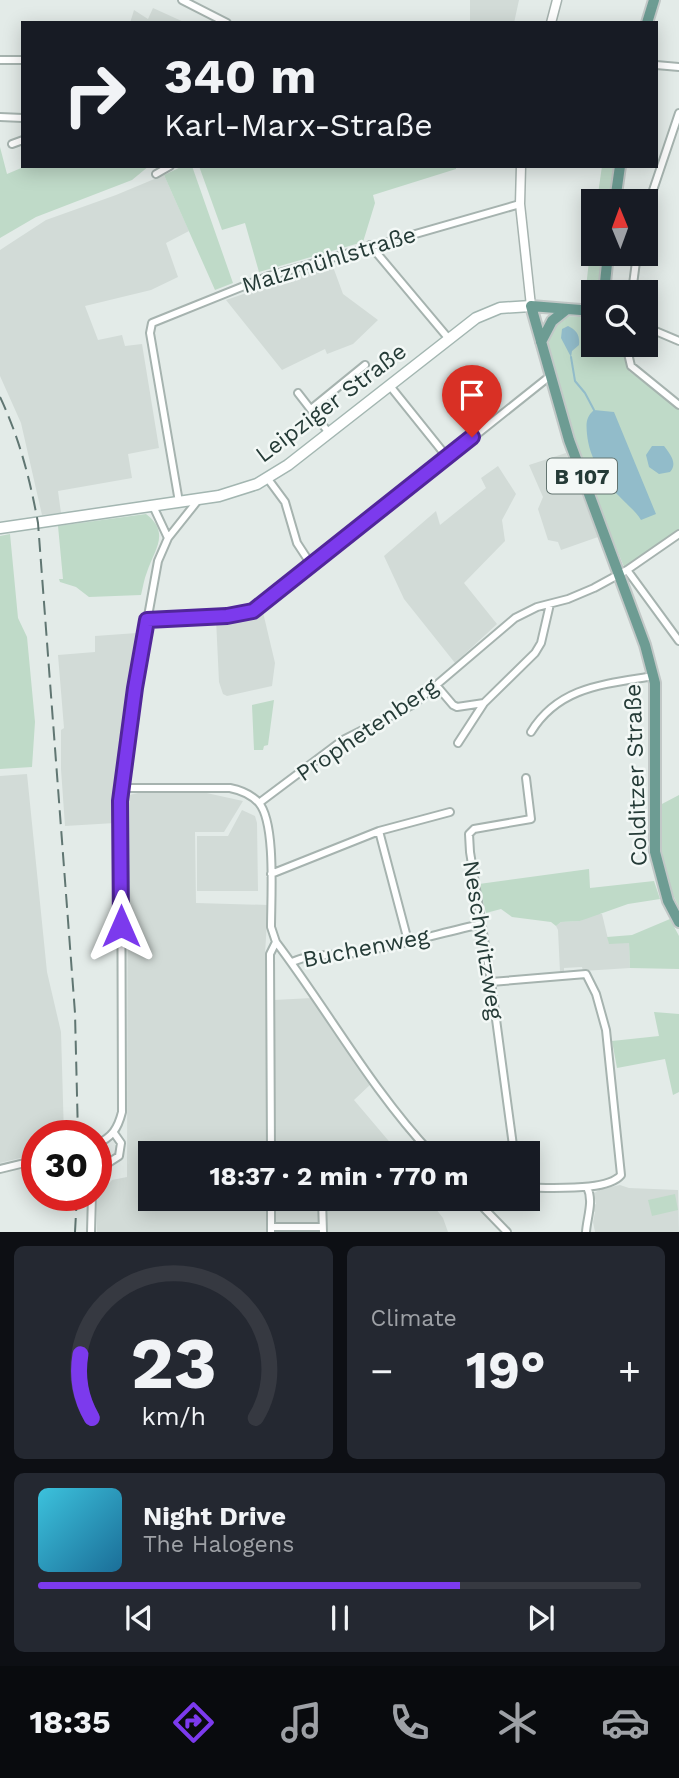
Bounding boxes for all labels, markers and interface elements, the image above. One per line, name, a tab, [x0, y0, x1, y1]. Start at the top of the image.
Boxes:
text: 340 m	[164, 47, 316, 105]
icon: right	[49, 49, 140, 140]
text: Karl-Marx-Straße	[164, 106, 433, 144]
north arrow	[581, 189, 658, 266]
map controls	[581, 189, 658, 357]
street label: Malzmühlstraße	[239, 221, 419, 299]
button: search	[581, 280, 658, 357]
street label: Leipziger Straße	[250, 338, 412, 468]
pin	[442, 365, 502, 437]
icon: arrive	[453, 376, 491, 414]
road number: B 107	[547, 458, 617, 494]
street label: Prophetenberg	[291, 672, 443, 787]
street label: Colditzer Straße	[619, 683, 653, 867]
street label: Neschwitzweg	[457, 859, 509, 1022]
position arrow	[84, 889, 158, 963]
street label: Buchenweg	[301, 922, 432, 973]
speed limit sign: 30	[21, 1120, 112, 1211]
text: 18:37 · 2 min · 770 m	[209, 1161, 469, 1191]
text: Climate	[371, 1305, 457, 1332]
text: 23	[130, 1321, 217, 1407]
text: 19°	[466, 1340, 546, 1401]
text: −	[371, 1349, 393, 1393]
text: +	[618, 1349, 641, 1393]
text: km/h	[141, 1402, 205, 1431]
text: Night Drive	[143, 1501, 286, 1531]
text: The Halogens	[143, 1531, 294, 1558]
icon: previous	[120, 1599, 158, 1637]
icon: pause	[321, 1599, 359, 1637]
icon: next	[522, 1599, 560, 1637]
icon: directions	[169, 1698, 218, 1747]
icon: music	[277, 1698, 326, 1747]
icon: phone	[385, 1698, 434, 1747]
icon: climate	[493, 1698, 542, 1747]
icon: car	[601, 1698, 650, 1747]
text: 18:35	[29, 1703, 111, 1741]

